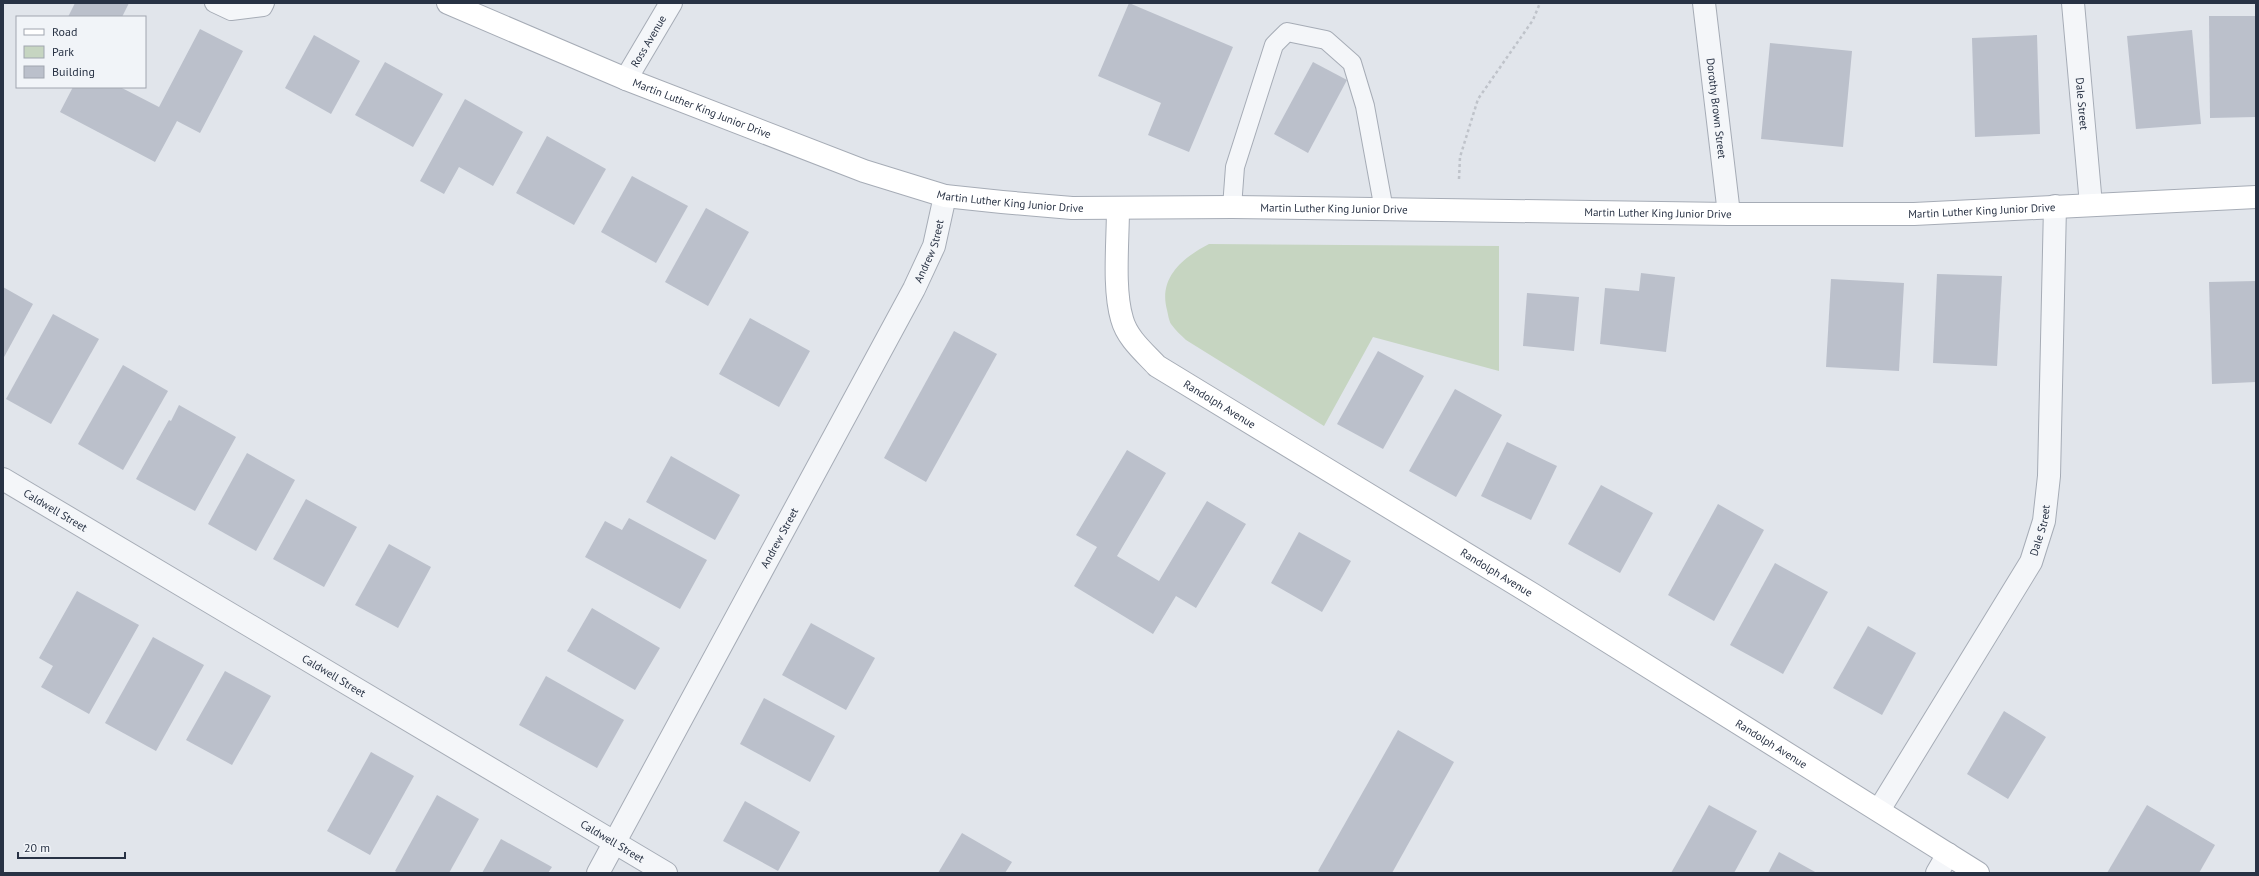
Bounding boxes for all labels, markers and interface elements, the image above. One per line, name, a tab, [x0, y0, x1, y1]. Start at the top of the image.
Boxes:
street label: Ross Avenue	[628, 12, 669, 70]
legend	[16, 16, 146, 88]
text: Road	[52, 24, 77, 39]
text: Park	[52, 44, 74, 59]
street label: Dorothy Brown Street	[1704, 57, 1729, 160]
text: Building	[52, 64, 95, 79]
street label: Martin Luther King Junior Drive	[631, 75, 774, 142]
street label: Dale Street	[2073, 77, 2091, 131]
street label: Martin Luther King Junior Drive	[935, 187, 1084, 215]
street label: Martin Luther King Junior Drive	[1260, 200, 1408, 216]
street label: Martin Luther King Junior Drive	[1908, 200, 2056, 221]
street label: Martin Luther King Junior Drive	[1584, 205, 1732, 221]
street label: Andrew Street	[911, 218, 947, 285]
street label: Randolph Avenue	[1181, 377, 1259, 432]
street label: Caldwell Street	[21, 486, 90, 535]
street label: Dale Street	[2026, 504, 2053, 558]
street label: Andrew Street	[757, 505, 801, 570]
street label: Randolph Avenue	[1458, 545, 1535, 600]
street label: Caldwell Street	[300, 651, 369, 700]
street label: Randolph Avenue	[1733, 716, 1810, 772]
street label: Caldwell Street	[578, 817, 647, 866]
scale bar	[18, 834, 125, 860]
text: 20 m	[24, 840, 50, 855]

